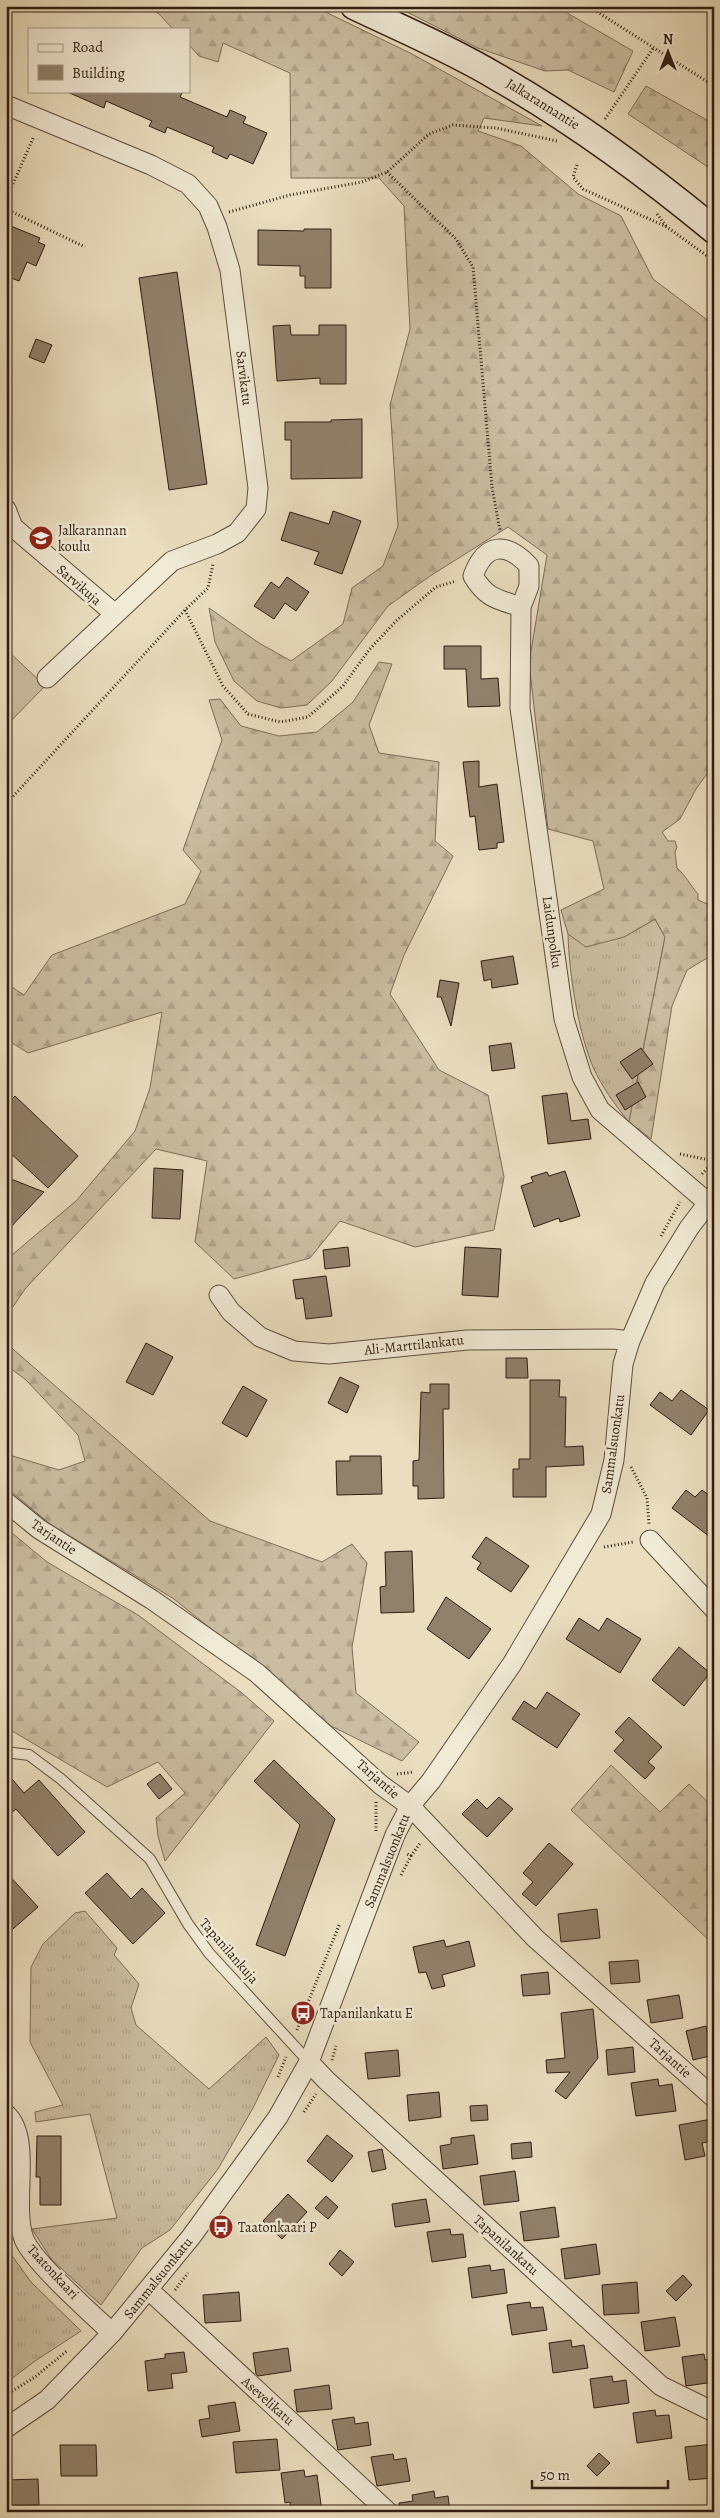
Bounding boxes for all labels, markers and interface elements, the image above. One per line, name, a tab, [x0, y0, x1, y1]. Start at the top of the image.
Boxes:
legend	[28, 28, 190, 92]
north arrow	[642, 28, 692, 78]
text: N	[663, 30, 673, 49]
text: Road	[72, 37, 104, 57]
text: Building	[72, 63, 125, 83]
street label: Jalkarannantie	[503, 74, 583, 134]
street label: Sarvikatu	[231, 350, 257, 407]
place label: Jalkarannan koulu	[58, 521, 127, 556]
school or university icon: Jalkarannan koulu	[28, 525, 54, 551]
street label: Sarvikuja	[52, 560, 106, 610]
street label: Laidunpolku	[538, 895, 567, 970]
street label: Ali-Marttilankatu	[362, 1330, 465, 1360]
street label: Sammalsuonkatu	[597, 1393, 629, 1495]
street label: Tarjantie	[27, 1515, 81, 1559]
street label: Tarjantie	[352, 1755, 404, 1803]
street label: Sammalsuonkatu	[359, 1811, 415, 1911]
street label: Tapanilankuja	[195, 1914, 263, 1988]
bus stop icon: Tapanilankatu E	[290, 2000, 316, 2026]
place label: Tapanilankatu E	[320, 2004, 413, 2023]
street label: Tarjantie	[645, 2034, 695, 2082]
street label: Tapanilankatu	[469, 2211, 543, 2280]
bus stop icon: Taatonkaari P	[208, 2214, 234, 2240]
place label: Taatonkaari P	[238, 2218, 317, 2237]
street label: Sammalsuonkatu	[119, 2233, 197, 2323]
street label: Taatonkaari	[23, 2241, 83, 2303]
street label: Asevelikatu	[237, 2371, 299, 2430]
scale bar	[532, 2458, 669, 2490]
text: 50 m	[540, 2465, 570, 2485]

